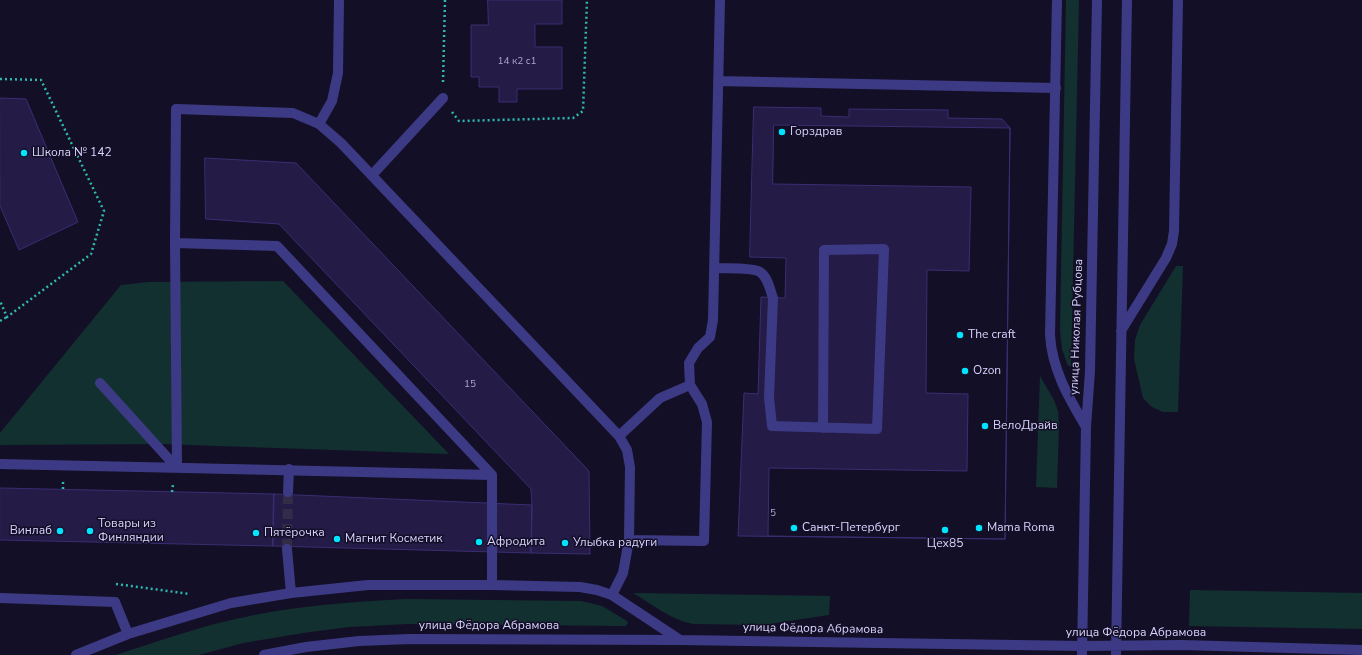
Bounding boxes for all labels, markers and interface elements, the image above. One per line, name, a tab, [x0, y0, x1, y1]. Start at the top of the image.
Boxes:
house number: 14 к2 с1	[497, 56, 537, 68]
place label: Горздрав	[790, 125, 842, 139]
marker: Горздрав	[777, 127, 787, 137]
place label: Школа № 142	[32, 146, 112, 160]
marker: Школа № 142	[19, 148, 29, 158]
street label: улица Николая Рубцова	[1067, 259, 1087, 395]
place label: The craft	[968, 328, 1016, 342]
marker: The craft	[955, 330, 965, 340]
place label: Ozon	[973, 364, 1001, 378]
marker: Ozon	[960, 366, 970, 376]
house number: 15	[464, 379, 476, 391]
place label: ВелоДрайв	[993, 419, 1058, 433]
marker: ВелоДрайв	[980, 421, 990, 431]
house number: 5	[770, 508, 776, 520]
place label: Товары из Финляндии	[98, 517, 164, 545]
place label: Санкт-Петербург	[802, 521, 900, 535]
place label: Mama Roma	[987, 521, 1055, 535]
marker: Санкт-Петербург	[789, 523, 799, 533]
marker: Mama Roma	[974, 523, 984, 533]
place label: Винлаб	[10, 524, 52, 538]
marker: Цех85	[940, 525, 950, 535]
marker: Винлаб	[55, 526, 65, 536]
marker: Товары из Финляндии	[85, 526, 95, 536]
place label: Пятёрочка	[264, 526, 325, 540]
marker: Пятёрочка	[251, 528, 261, 538]
place label: Магнит Косметик	[345, 532, 443, 546]
marker: Магнит Косметик	[332, 534, 342, 544]
place label: Афродита	[487, 535, 545, 549]
place label: Улыбка радуги	[573, 536, 657, 550]
marker: Афродита	[474, 537, 484, 547]
place label: Цех85	[927, 537, 963, 551]
marker: Улыбка радуги	[560, 538, 570, 548]
street label: улица Фёдора Абрамова	[419, 619, 559, 633]
street label: улица Фёдора Абрамова	[743, 621, 883, 637]
street label: улица Фёдора Абрамова	[1066, 626, 1206, 640]

